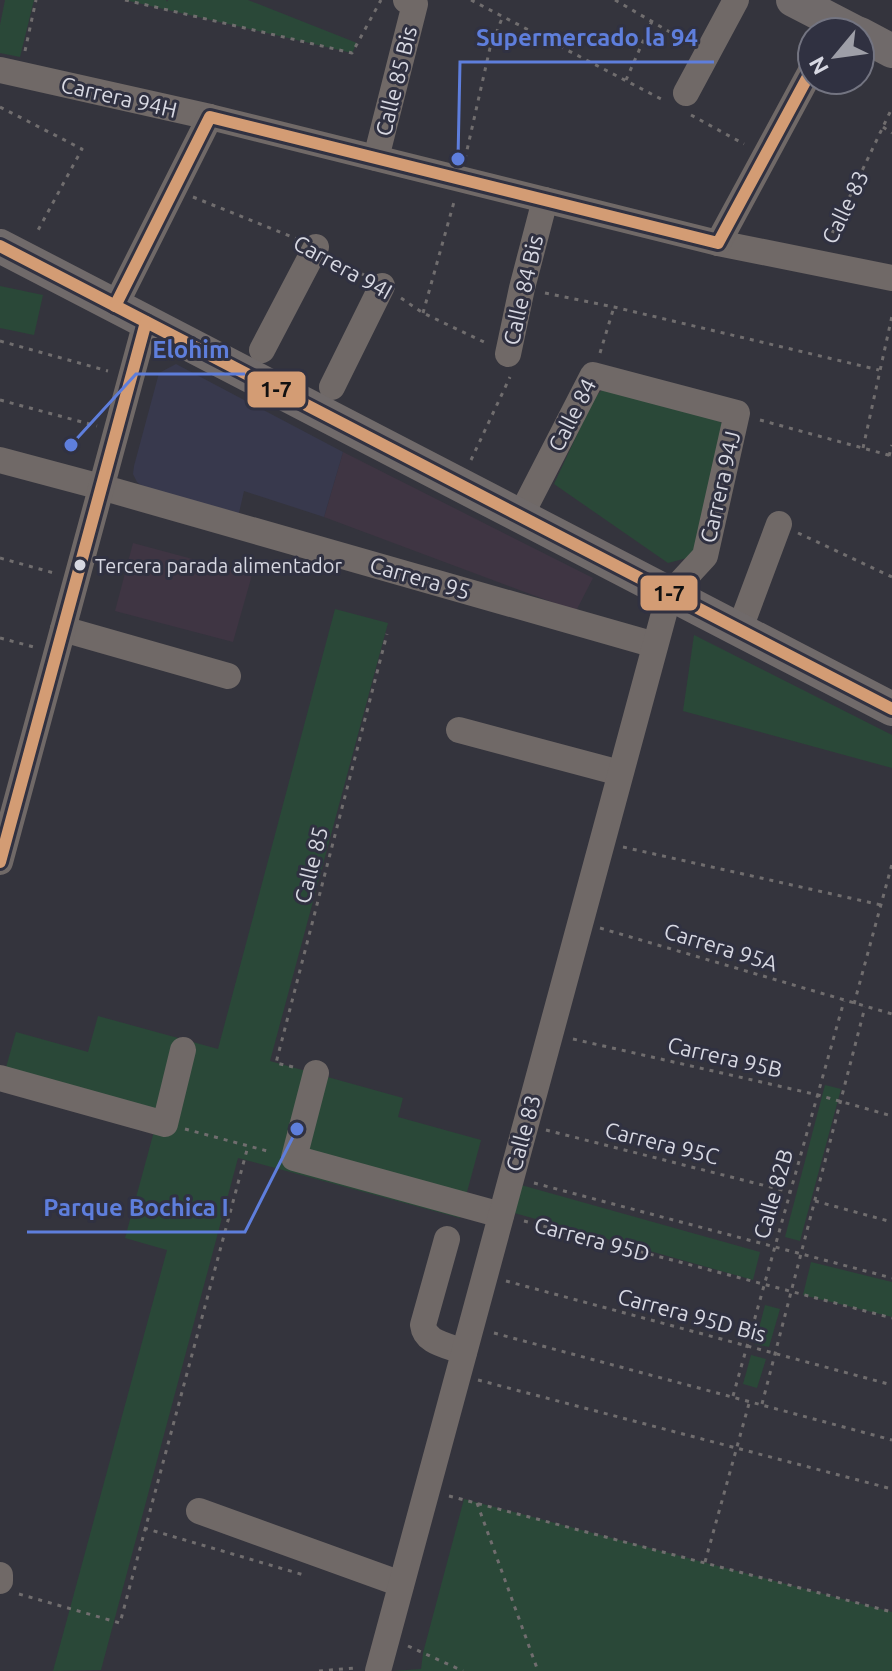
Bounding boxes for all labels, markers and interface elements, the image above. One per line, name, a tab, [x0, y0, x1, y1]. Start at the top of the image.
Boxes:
callout: Supermercado la 94	[460, 14, 714, 62]
north arrow	[796, 16, 876, 96]
street label: Calle 85 Bis	[370, 23, 421, 138]
text: Supermercado la 94	[476, 24, 698, 51]
text: N	[803, 53, 833, 79]
street label: Carrera 94H	[59, 71, 180, 122]
street label: Calle 83	[816, 166, 873, 247]
street label: Carrera 94I	[290, 229, 397, 304]
street label: Calle 84 Bis	[498, 232, 547, 347]
callout: Elohim	[136, 326, 245, 374]
text: Elohim	[152, 336, 230, 363]
line badge: 1-7	[246, 370, 307, 409]
street label: Calle 84	[543, 374, 600, 455]
text: 1-7	[260, 376, 292, 401]
street label: Carrera 94J	[695, 429, 745, 545]
street label: Carrera 95	[367, 551, 473, 604]
place label: Tercera parada alimentador	[95, 554, 342, 577]
marker: Tercera parada alimentador	[72, 557, 88, 573]
line badge: 1-7	[639, 574, 699, 612]
text: 1-7	[653, 580, 685, 605]
street label: Calle 85	[289, 824, 332, 906]
street label: Carrera 95A	[661, 917, 782, 976]
street label: Carrera 95B	[665, 1031, 785, 1082]
street label: Calle 83	[500, 1092, 545, 1174]
street label: Carrera 95C	[603, 1116, 722, 1169]
street label: Calle 82B	[748, 1146, 797, 1242]
callout: Parque Bochica I	[27, 1184, 245, 1232]
text: Parque Bochica I	[43, 1194, 229, 1221]
street label: Carrera 95D	[532, 1211, 653, 1266]
street label: Carrera 95D Bis	[615, 1283, 769, 1346]

